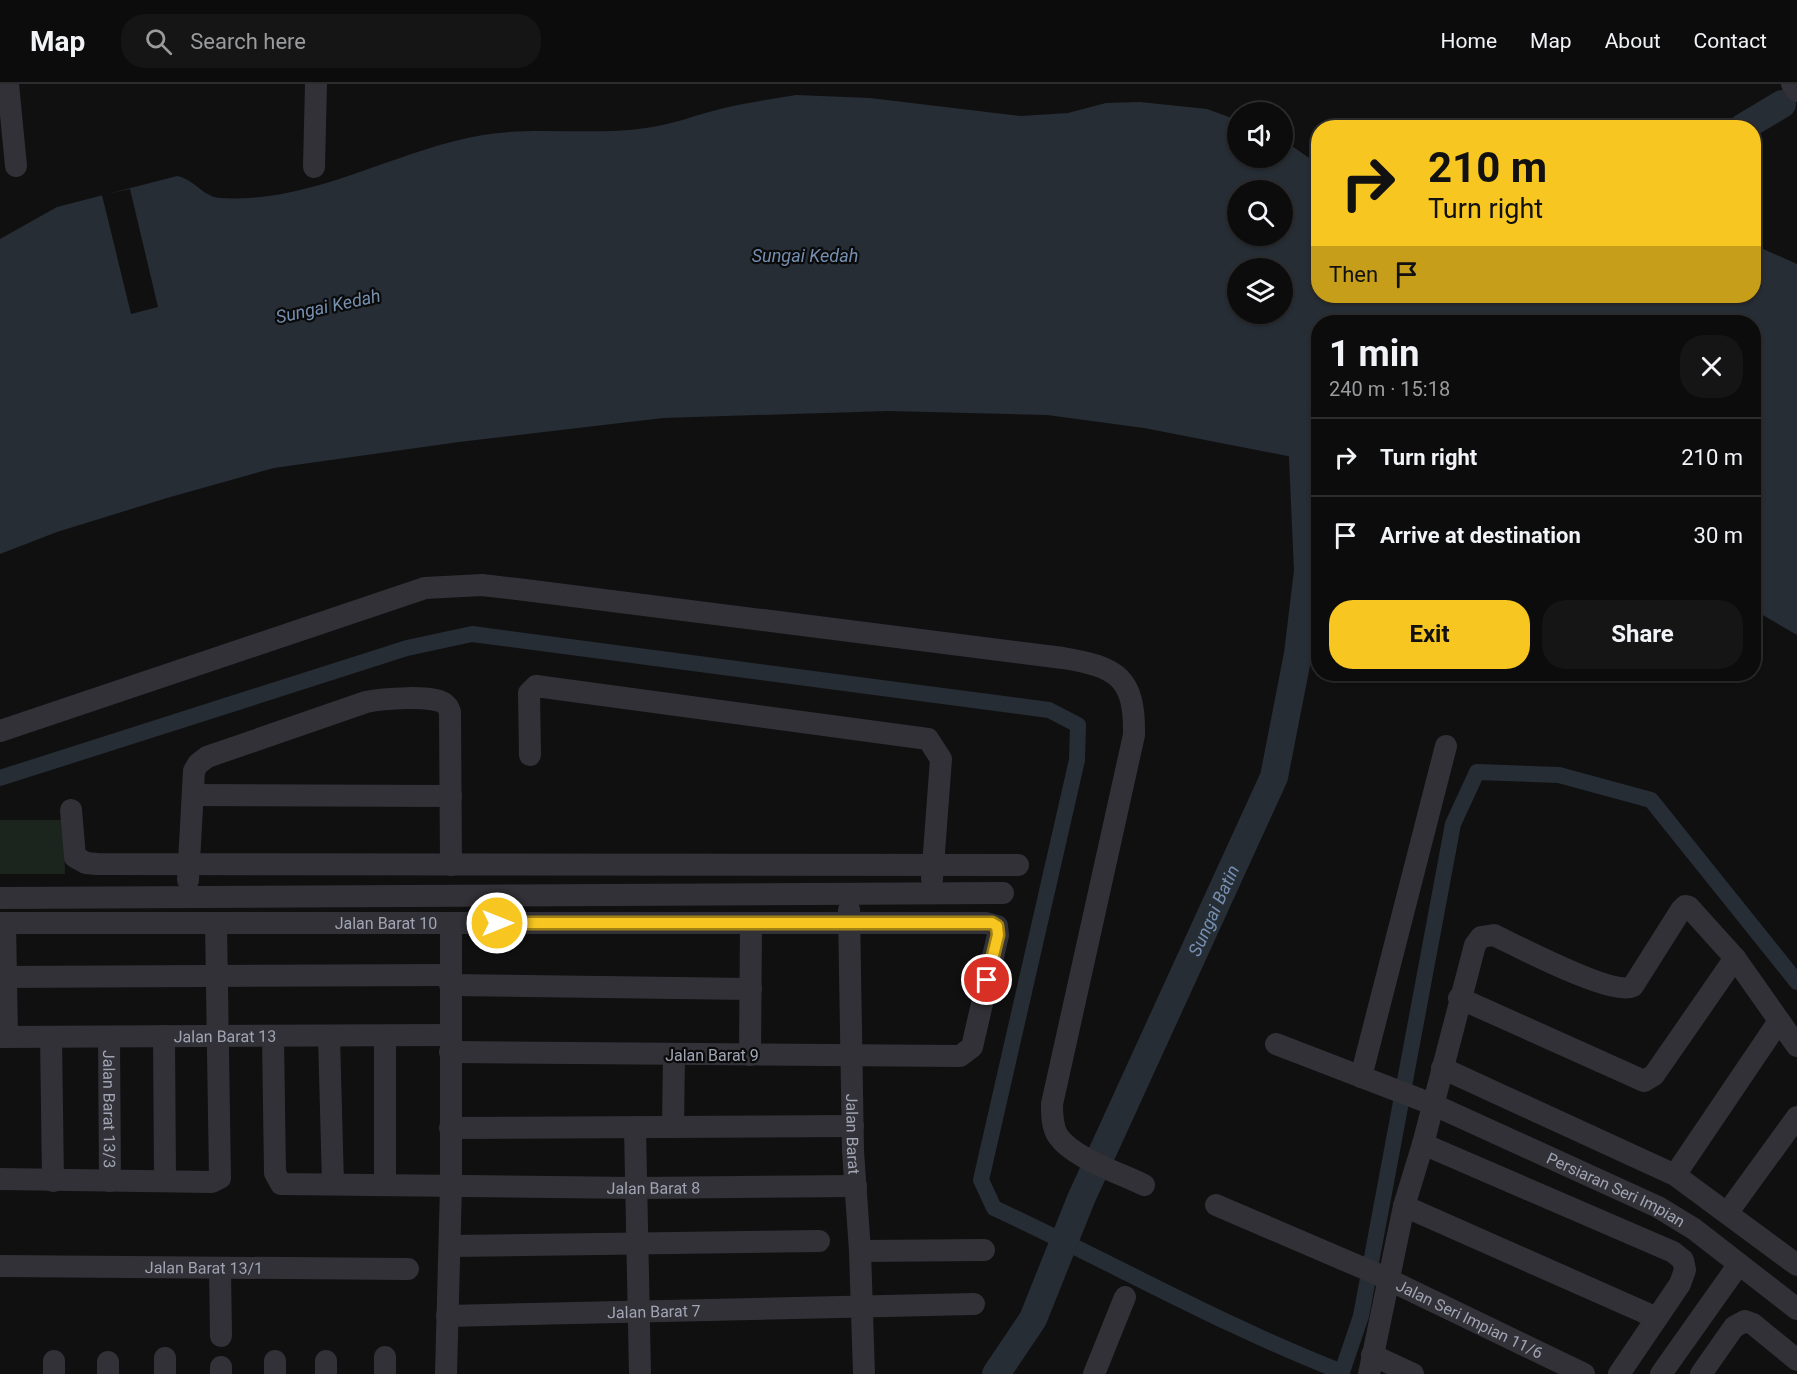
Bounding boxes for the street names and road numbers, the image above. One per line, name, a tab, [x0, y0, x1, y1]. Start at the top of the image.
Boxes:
street label: Jalan Barat 10	[335, 914, 437, 933]
street label: Jalan Barat 13	[174, 1026, 276, 1046]
street label: Jalan Barat 9	[665, 1046, 759, 1065]
street label: Jalan Barat 13/3	[100, 1050, 119, 1168]
street label: Jalan Barat	[843, 1093, 864, 1175]
street label: Persiaran Seri Impian	[1544, 1148, 1689, 1231]
street label: Jalan Barat 8	[607, 1178, 700, 1198]
street label: Jalan Barat 13/1	[145, 1258, 263, 1277]
street label: Jalan Seri Impian 11/6	[1393, 1275, 1546, 1362]
street label: Jalan Barat 7	[607, 1301, 701, 1322]

